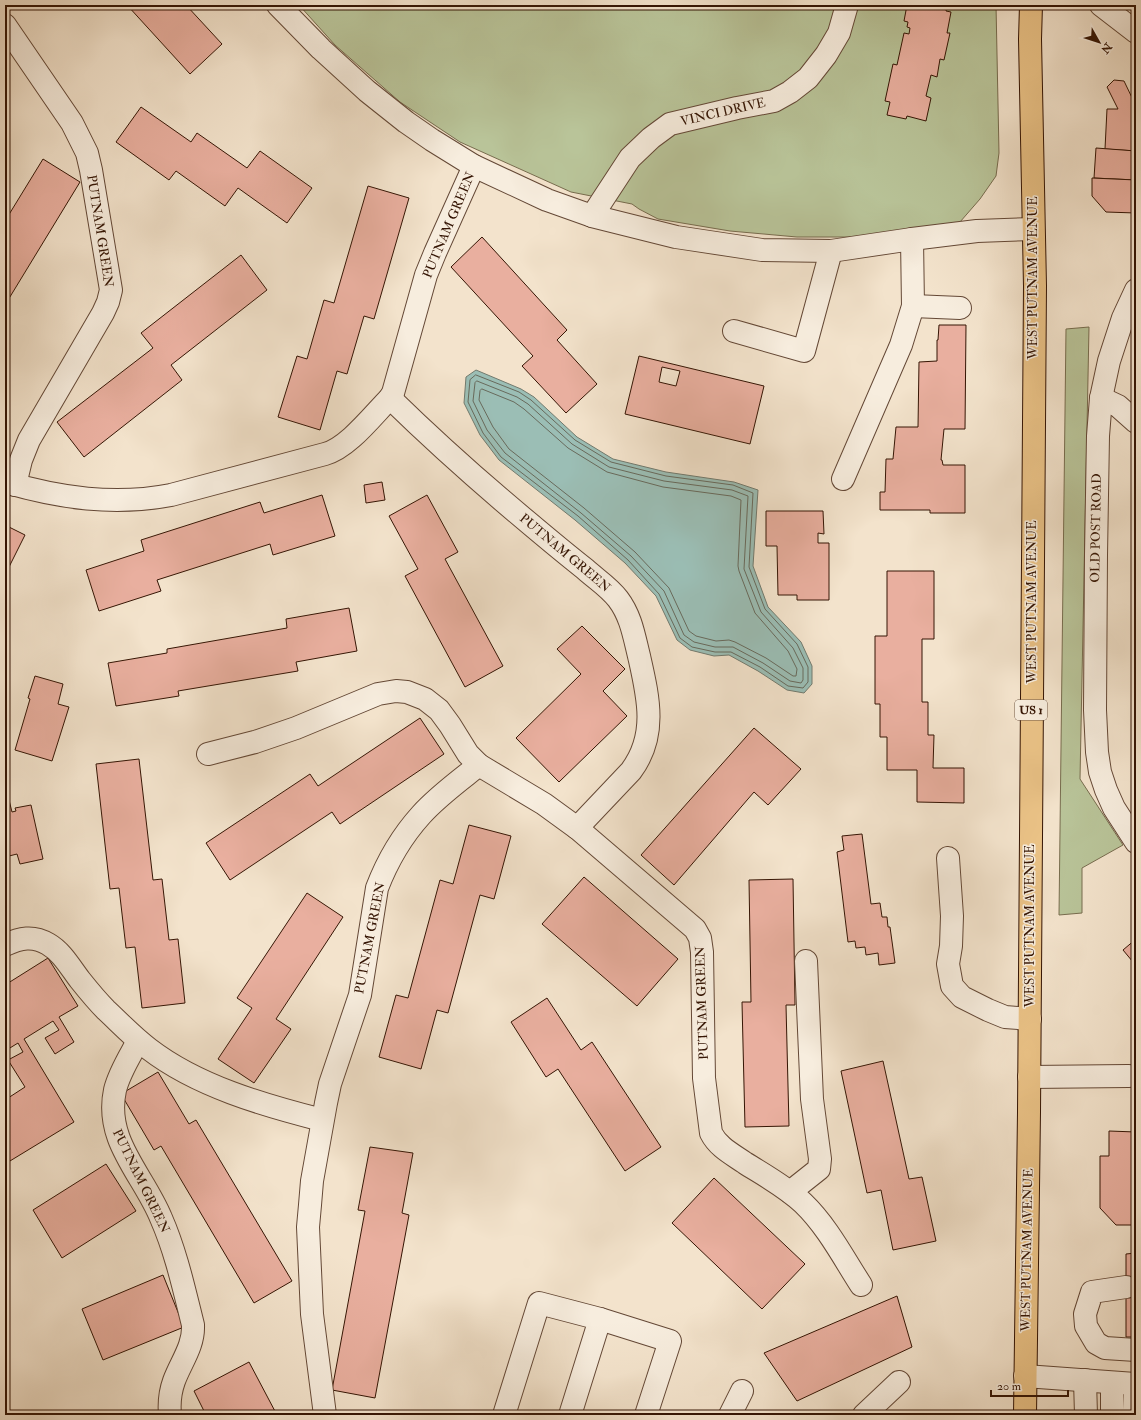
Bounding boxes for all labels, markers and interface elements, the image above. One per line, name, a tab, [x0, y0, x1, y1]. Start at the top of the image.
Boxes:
north arrow	[1079, 22, 1119, 62]
text: N	[1098, 39, 1115, 57]
street label: VINCI DRIVE	[679, 94, 767, 130]
street label: PUTNAM GREEN	[419, 169, 479, 280]
street label: PUTNAM GREEN	[83, 174, 117, 289]
street label: WEST PUTNAM AVENUE	[1025, 196, 1041, 361]
street label: OLD POST ROAD	[1087, 473, 1105, 583]
street label: PUTNAM GREEN	[516, 510, 614, 596]
street label: WEST PUTNAM AVENUE	[1024, 520, 1040, 685]
road number: US 1	[1015, 700, 1047, 720]
street label: WEST PUTNAM AVENUE	[1022, 844, 1038, 1009]
street label: PUTNAM GREEN	[351, 880, 389, 995]
street label: PUTNAM GREEN	[692, 946, 712, 1060]
street label: PUTNAM GREEN	[109, 1126, 173, 1236]
street label: WEST PUTNAM AVENUE	[1018, 1168, 1036, 1333]
scale bar	[991, 1372, 1068, 1398]
text: 20 m	[997, 1379, 1022, 1394]

